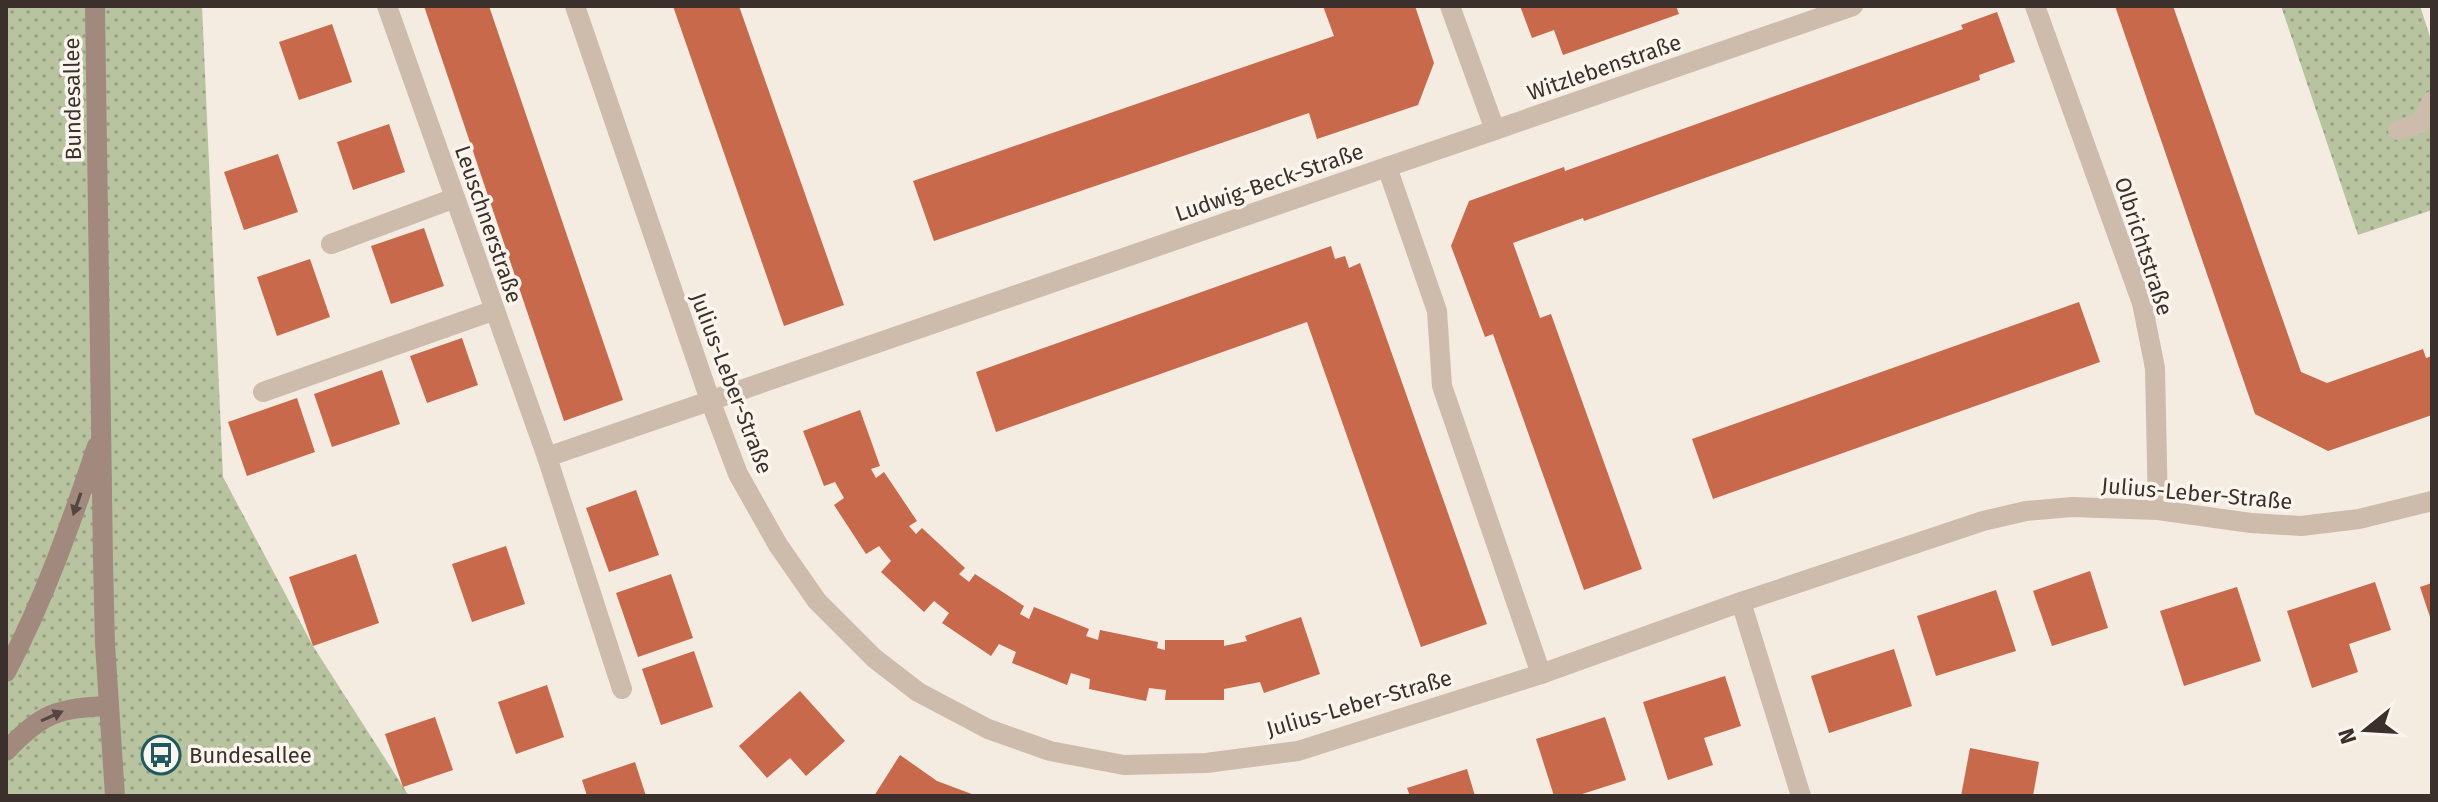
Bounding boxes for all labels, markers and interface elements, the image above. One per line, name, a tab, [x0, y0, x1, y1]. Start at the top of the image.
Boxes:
street label: Witzlebenstraße	[1524, 28, 1685, 106]
street label: Bundesallee	[58, 37, 87, 161]
street label: Ludwig-Beck-Straße	[1171, 138, 1367, 227]
street label: Leuschnerstraße	[449, 142, 528, 307]
street label: Olbrichtstraße	[2108, 174, 2179, 319]
street label: Julius-Leber-Straße	[685, 289, 778, 478]
street label: Julius-Leber-Straße	[2100, 472, 2294, 515]
one-way arrow	[70, 493, 82, 517]
street label: Julius-Leber-Straße	[1263, 664, 1455, 743]
north arrow	[2326, 690, 2406, 770]
one-way arrow	[40, 709, 63, 722]
text: N	[2332, 725, 2363, 747]
bus stop icon: Bundesallee	[140, 734, 182, 776]
place label: Bundesallee	[189, 742, 312, 769]

